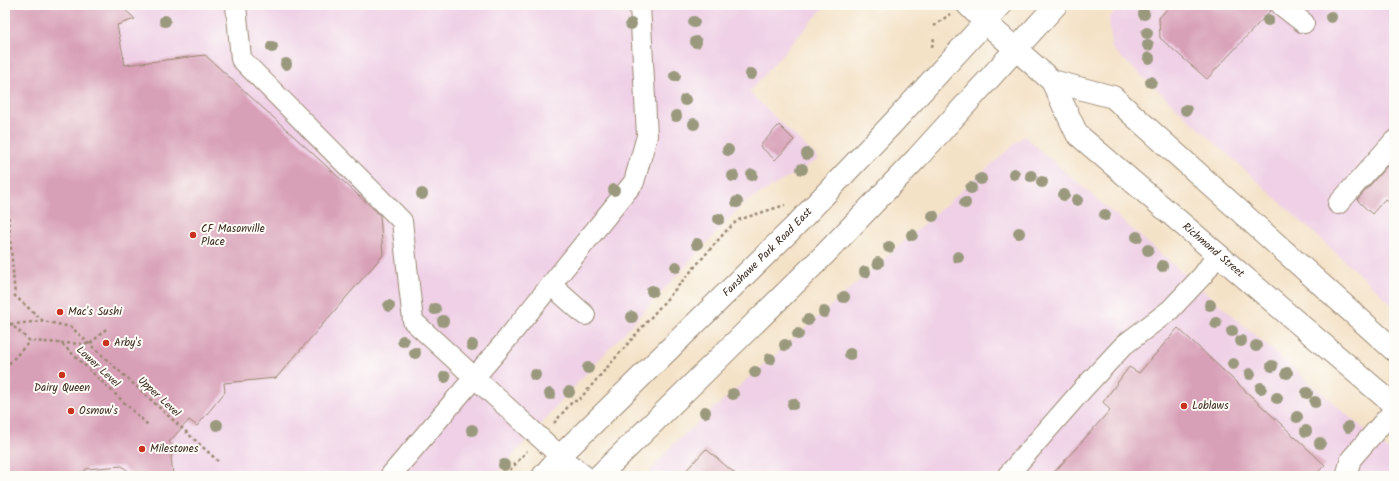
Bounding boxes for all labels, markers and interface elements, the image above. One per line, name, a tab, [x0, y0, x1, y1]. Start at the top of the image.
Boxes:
street label: Fanshawe Park Road East	[718, 203, 817, 301]
street label: Richmond Street	[1178, 218, 1249, 283]
place label: CF Masonville Place	[201, 220, 265, 251]
marker: CF Masonville Place	[188, 230, 198, 240]
place label: Mac's Sushi	[68, 303, 122, 321]
marker: Mac's Sushi	[55, 307, 65, 317]
place label: Arby's	[114, 334, 142, 352]
marker: Arby's	[101, 338, 111, 348]
street label: Lower Level	[72, 342, 124, 392]
marker: Dairy Queen	[57, 370, 67, 380]
street label: Upper Level	[133, 372, 185, 422]
place label: Dairy Queen	[34, 379, 90, 397]
place label: Loblaws	[1192, 397, 1229, 415]
marker: Loblaws	[1179, 401, 1189, 411]
place label: Osmow's	[79, 402, 118, 420]
marker: Osmow's	[66, 406, 76, 416]
place label: Milestones	[150, 440, 199, 458]
marker: Milestones	[137, 444, 147, 454]

